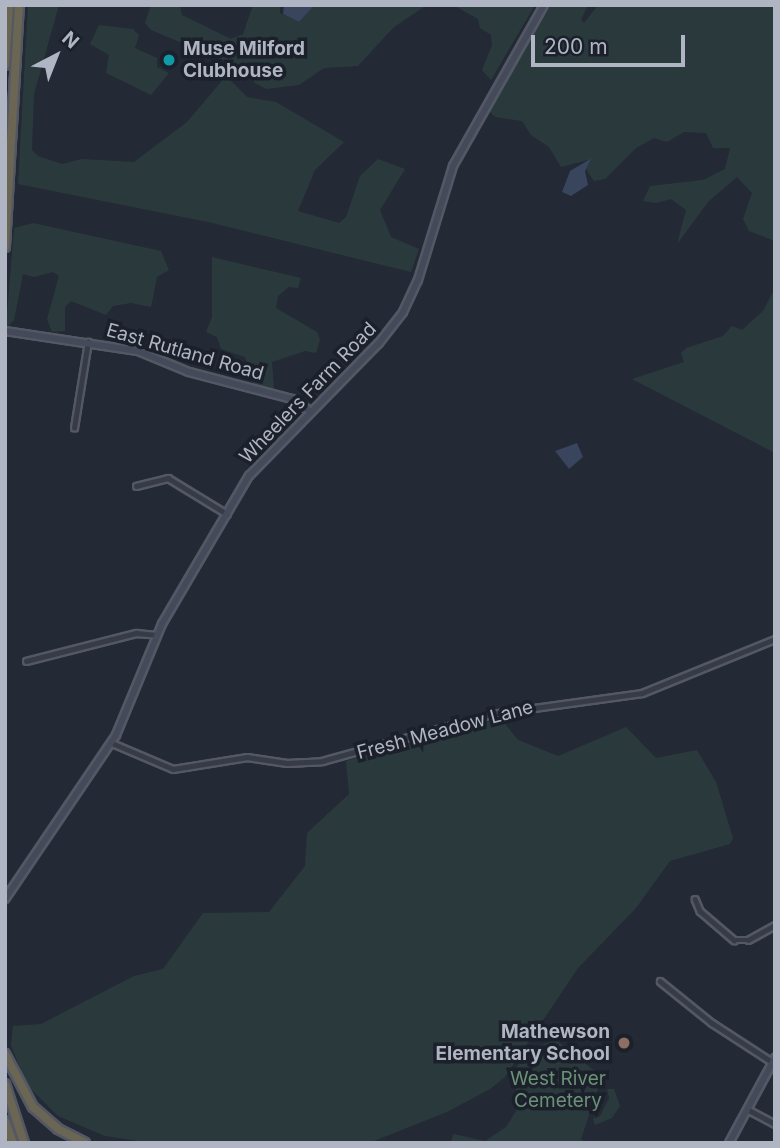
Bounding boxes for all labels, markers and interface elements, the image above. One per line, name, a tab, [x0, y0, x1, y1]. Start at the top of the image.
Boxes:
north arrow	[21, 21, 91, 91]
scale bar	[535, 21, 689, 65]
text: N	[57, 27, 83, 53]
text: 200 m	[544, 34, 608, 59]
place label: Muse Milford Clubhouse	[183, 38, 305, 82]
marker: Muse Milford Clubhouse	[161, 52, 177, 68]
street label: Wheelers Farm Road	[235, 318, 381, 468]
street label: East Rutland Road	[104, 319, 266, 385]
street label: Fresh Meadow Lane	[354, 695, 536, 765]
place label: Mathewson Elementary School	[436, 1021, 610, 1065]
marker: Mathewson Elementary School	[616, 1035, 632, 1051]
park label: West River Cemetery	[510, 1068, 606, 1112]

